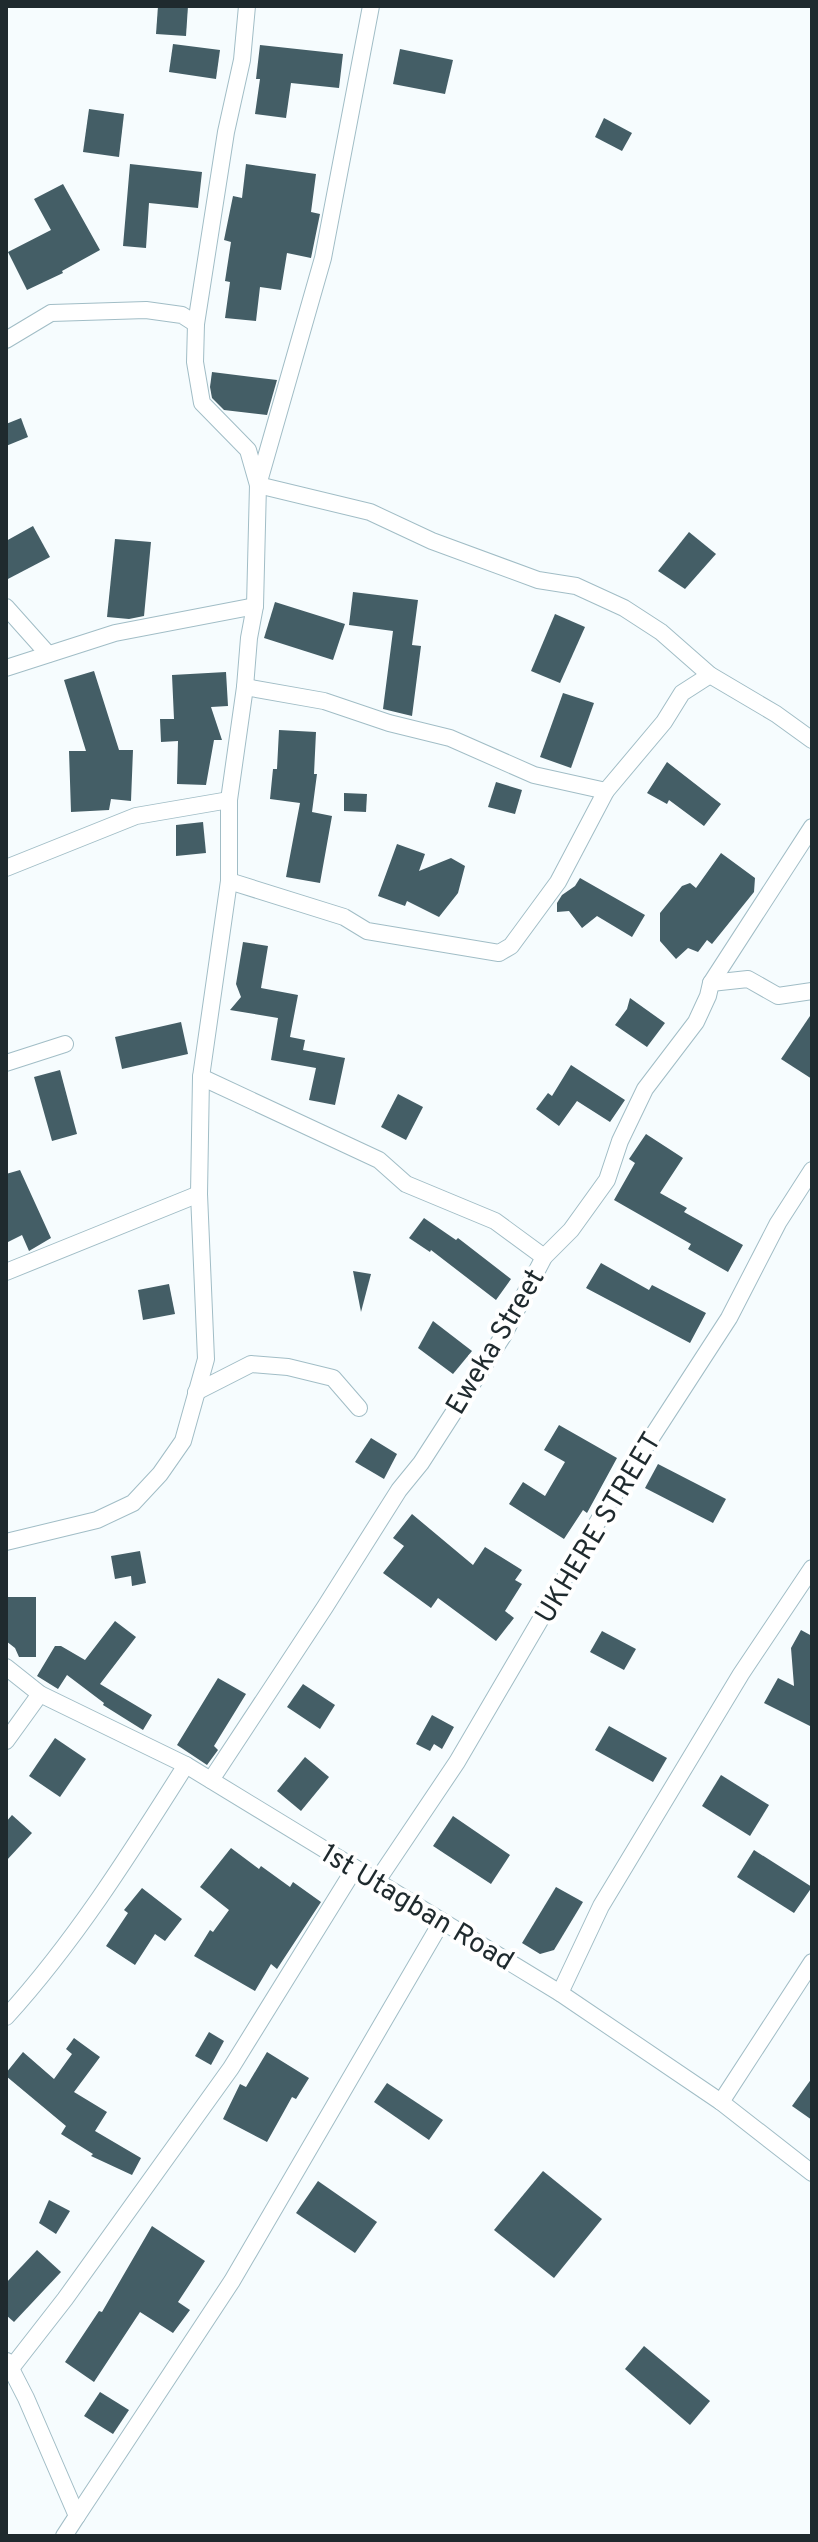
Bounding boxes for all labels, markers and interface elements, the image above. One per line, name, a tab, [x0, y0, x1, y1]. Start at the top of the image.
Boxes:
street label: Eweka Street	[439, 1263, 554, 1422]
street label: UKHERE STREET	[528, 1426, 671, 1631]
street label: 1st Utagban Road	[313, 1837, 519, 1980]

